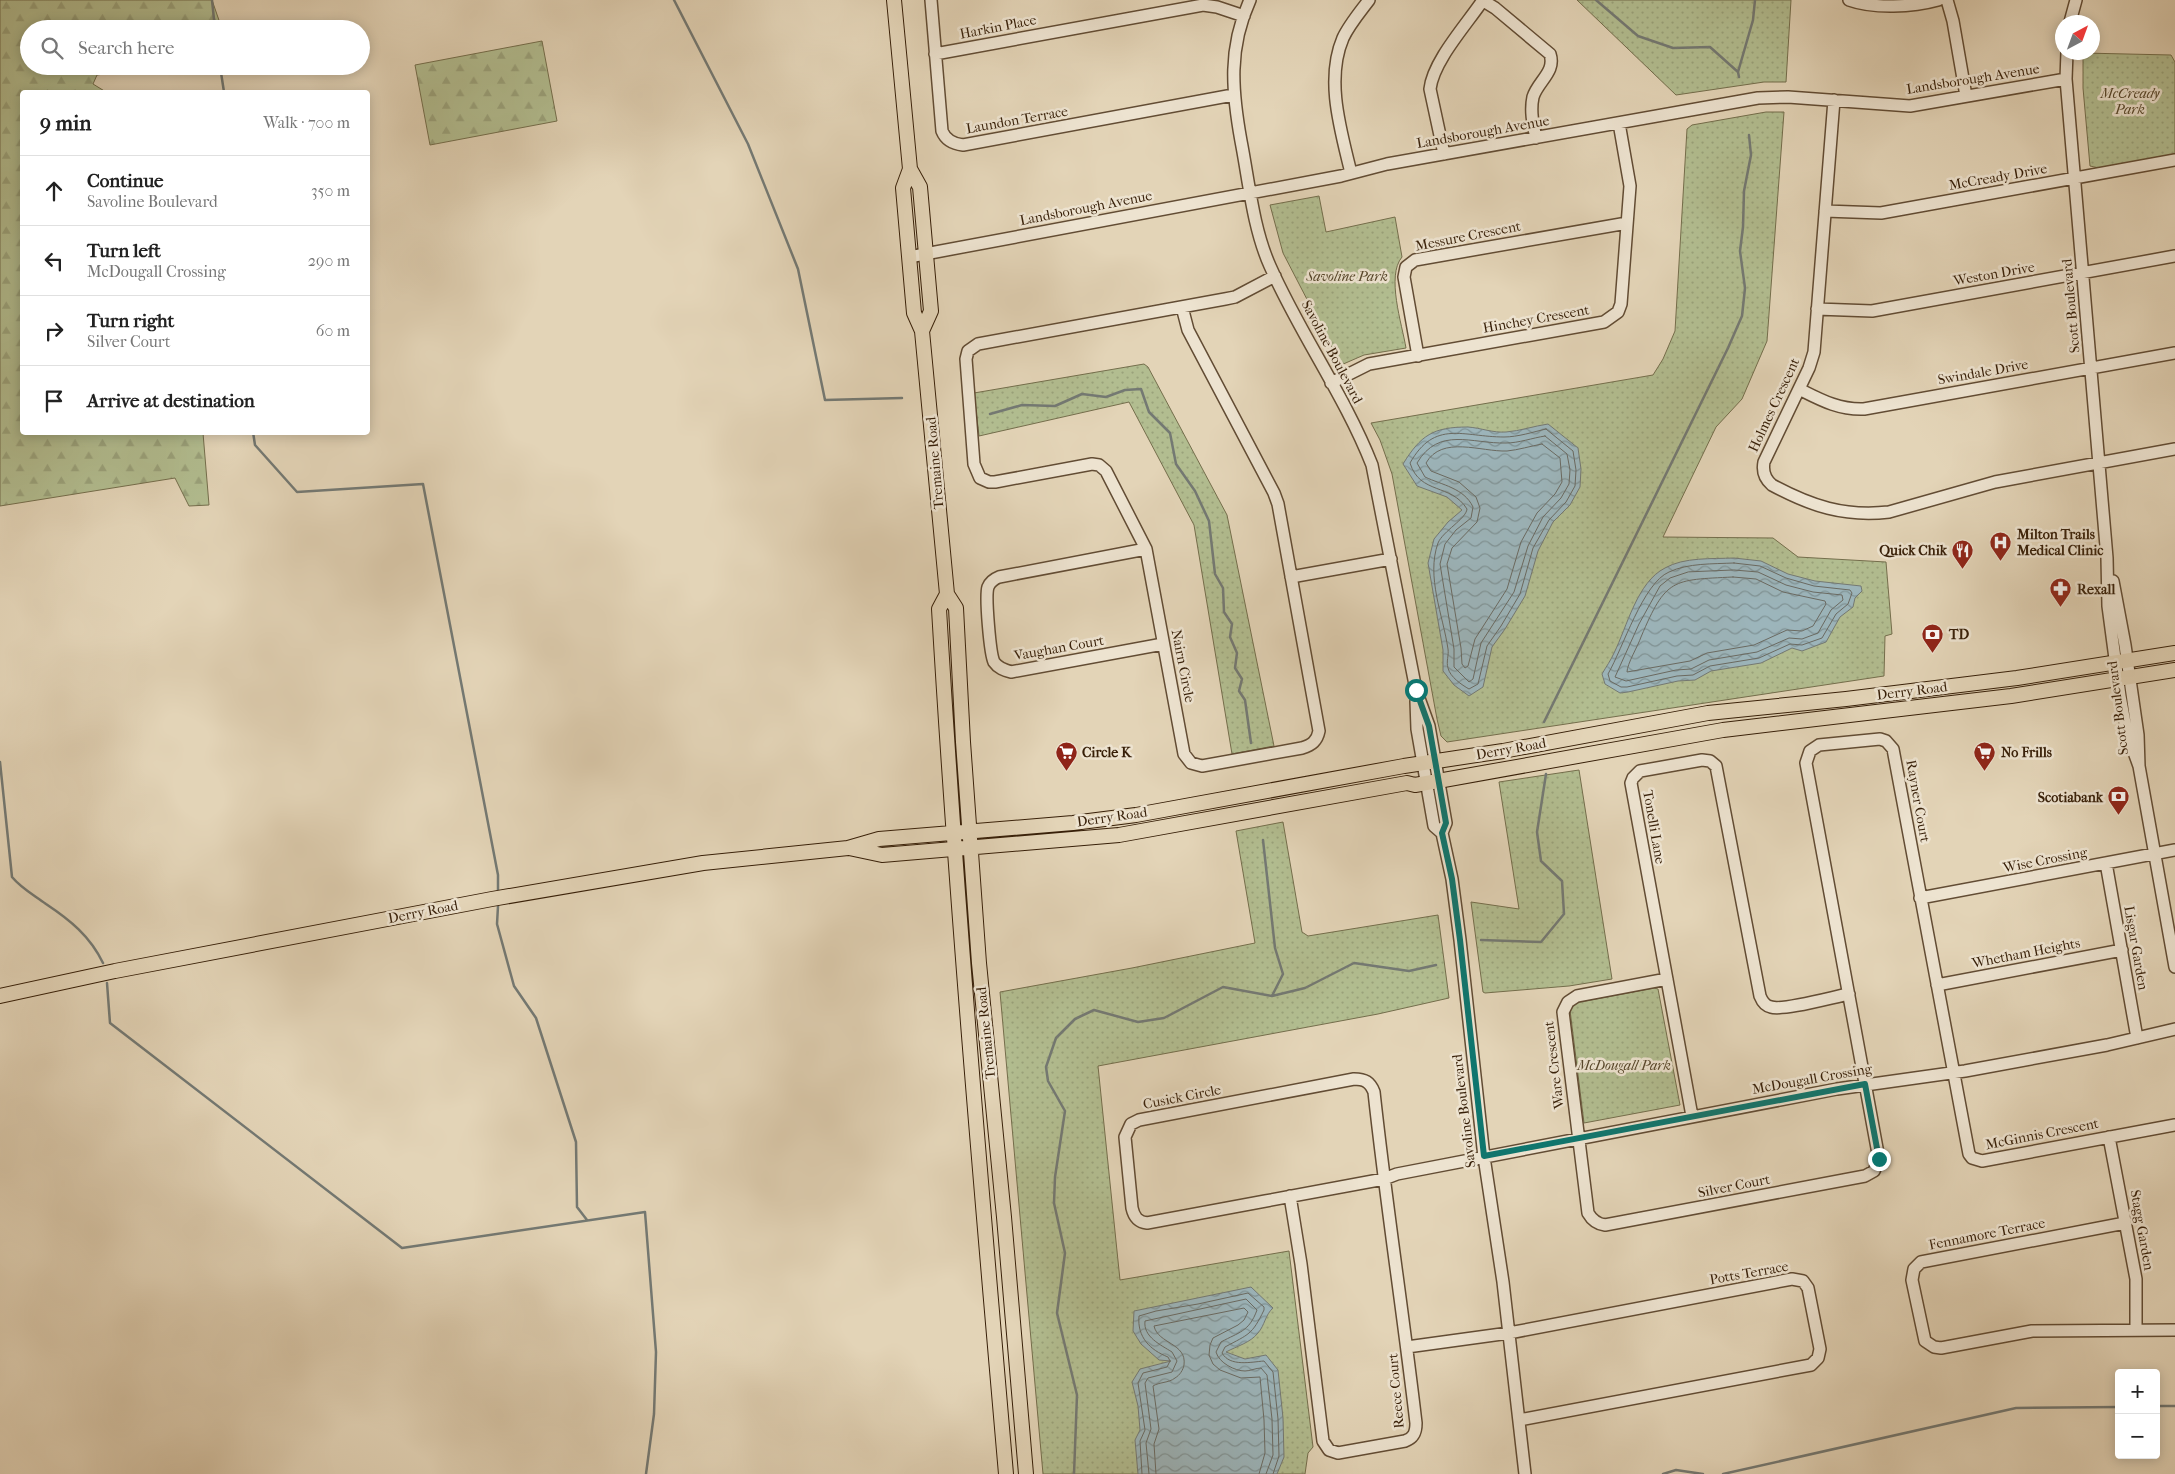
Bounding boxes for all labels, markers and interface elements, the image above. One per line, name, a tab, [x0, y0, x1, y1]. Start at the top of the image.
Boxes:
street label: Harkin Place	[958, 11, 1038, 43]
north arrow	[2055, 15, 2100, 60]
search box	[20, 20, 370, 75]
icon: search	[38, 34, 66, 62]
text: Search here	[78, 37, 174, 59]
street label: Landsborough Avenue	[1905, 60, 2041, 98]
park label: McCready Park	[2099, 85, 2161, 118]
street label: Laundon Terrace	[965, 103, 1069, 137]
text: 9 min	[40, 111, 91, 135]
street label: Landsborough Avenue	[1415, 112, 1551, 152]
text: Walk · 700 m	[263, 113, 350, 132]
street label: McCready Drive	[1947, 160, 2049, 194]
text: Continue	[87, 170, 163, 192]
icon: ahead	[40, 177, 68, 205]
text: 350 m	[311, 181, 350, 200]
street label: Landsborough Avenue	[1018, 187, 1154, 229]
text: Savoline Boulevard	[87, 192, 218, 211]
street label: Messure Crescent	[1414, 217, 1522, 255]
text: Turn left	[87, 240, 161, 262]
icon: left	[40, 247, 68, 275]
text: 290 m	[308, 251, 350, 270]
street label: Weston Drive	[1951, 258, 2036, 290]
street label: Scott Boulevard	[2058, 258, 2084, 354]
text: McDougall Crossing	[87, 262, 226, 281]
park label: Savoline Park	[1305, 268, 1388, 285]
street label: Savoline Boulevard	[1298, 297, 1367, 407]
street label: Hinchey Crescent	[1481, 301, 1591, 337]
text: Turn right	[87, 310, 174, 332]
icon: right	[40, 317, 68, 345]
text: 60 m	[316, 321, 350, 340]
text: Silver Court	[87, 332, 170, 351]
street label: Holmes Crescent	[1745, 355, 1803, 455]
street label: Swindale Drive	[1936, 356, 2030, 388]
icon: arrive	[40, 387, 68, 415]
text: Arrive at destination	[87, 390, 255, 412]
street label: Tremaine Road	[922, 416, 948, 510]
place label: Milton Trails Medical Clinic	[2016, 526, 2104, 559]
hospital icon: Milton Trails Medical Clinic	[1989, 530, 2013, 561]
restaurant icon: Quick Chik	[1951, 538, 1975, 569]
place label: Quick Chik	[1879, 542, 1948, 559]
pharmacy icon: Rexall	[2049, 577, 2073, 608]
place label: Rexall	[2077, 581, 2115, 598]
bank icon: TD	[1921, 622, 1945, 653]
place label: TD	[1948, 626, 1969, 643]
street label: Nairn Circle	[1168, 628, 1198, 704]
street label: Vaughan Court	[1012, 632, 1105, 664]
street label: Scott Boulevard	[2104, 660, 2132, 756]
street label: Derry Road	[1876, 678, 1949, 704]
route start	[1405, 679, 1428, 702]
street label: Derry Road	[1474, 734, 1548, 764]
supermarket icon: Circle K	[1054, 740, 1078, 771]
supermarket icon: No Frills	[1973, 740, 1997, 771]
place label: Circle K	[1082, 744, 1132, 761]
place label: No Frills	[2001, 744, 2053, 761]
street label: Rayner Court	[1902, 758, 1934, 844]
bank icon: Scotiabank	[2107, 785, 2131, 816]
street label: Tonelli Lane	[1639, 789, 1669, 865]
place label: Scotiabank	[2038, 789, 2104, 806]
street label: Derry Road	[1076, 804, 1149, 830]
street label: Wise Crossing	[2001, 843, 2089, 877]
street label: Derry Road	[386, 897, 460, 927]
street label: Lisgar Garden	[2120, 904, 2152, 992]
street label: Whetham Heights	[1970, 934, 2081, 972]
street label: Tremaine Road	[973, 986, 999, 1080]
street label: Ware Crescent	[1540, 1020, 1568, 1111]
street label: Savoline Boulevard	[1449, 1053, 1479, 1169]
park label: McDougall Park	[1576, 1057, 1671, 1074]
street label: McDougall Crossing	[1751, 1060, 1874, 1098]
street label: Cusick Circle	[1142, 1081, 1223, 1113]
street label: McGinnis Crescent	[1984, 1115, 2100, 1153]
route end	[1868, 1148, 1891, 1171]
street label: Silver Court	[1697, 1171, 1771, 1201]
street label: Stagg Garden	[2127, 1188, 2157, 1272]
street label: Fennamore Terrace	[1927, 1214, 2047, 1254]
street label: Potts Terrace	[1708, 1258, 1790, 1288]
street label: Reece Court	[1384, 1353, 1408, 1429]
map controls	[2115, 1369, 2160, 1459]
button: +	[2115, 1369, 2160, 1414]
button: −	[2115, 1414, 2160, 1459]

